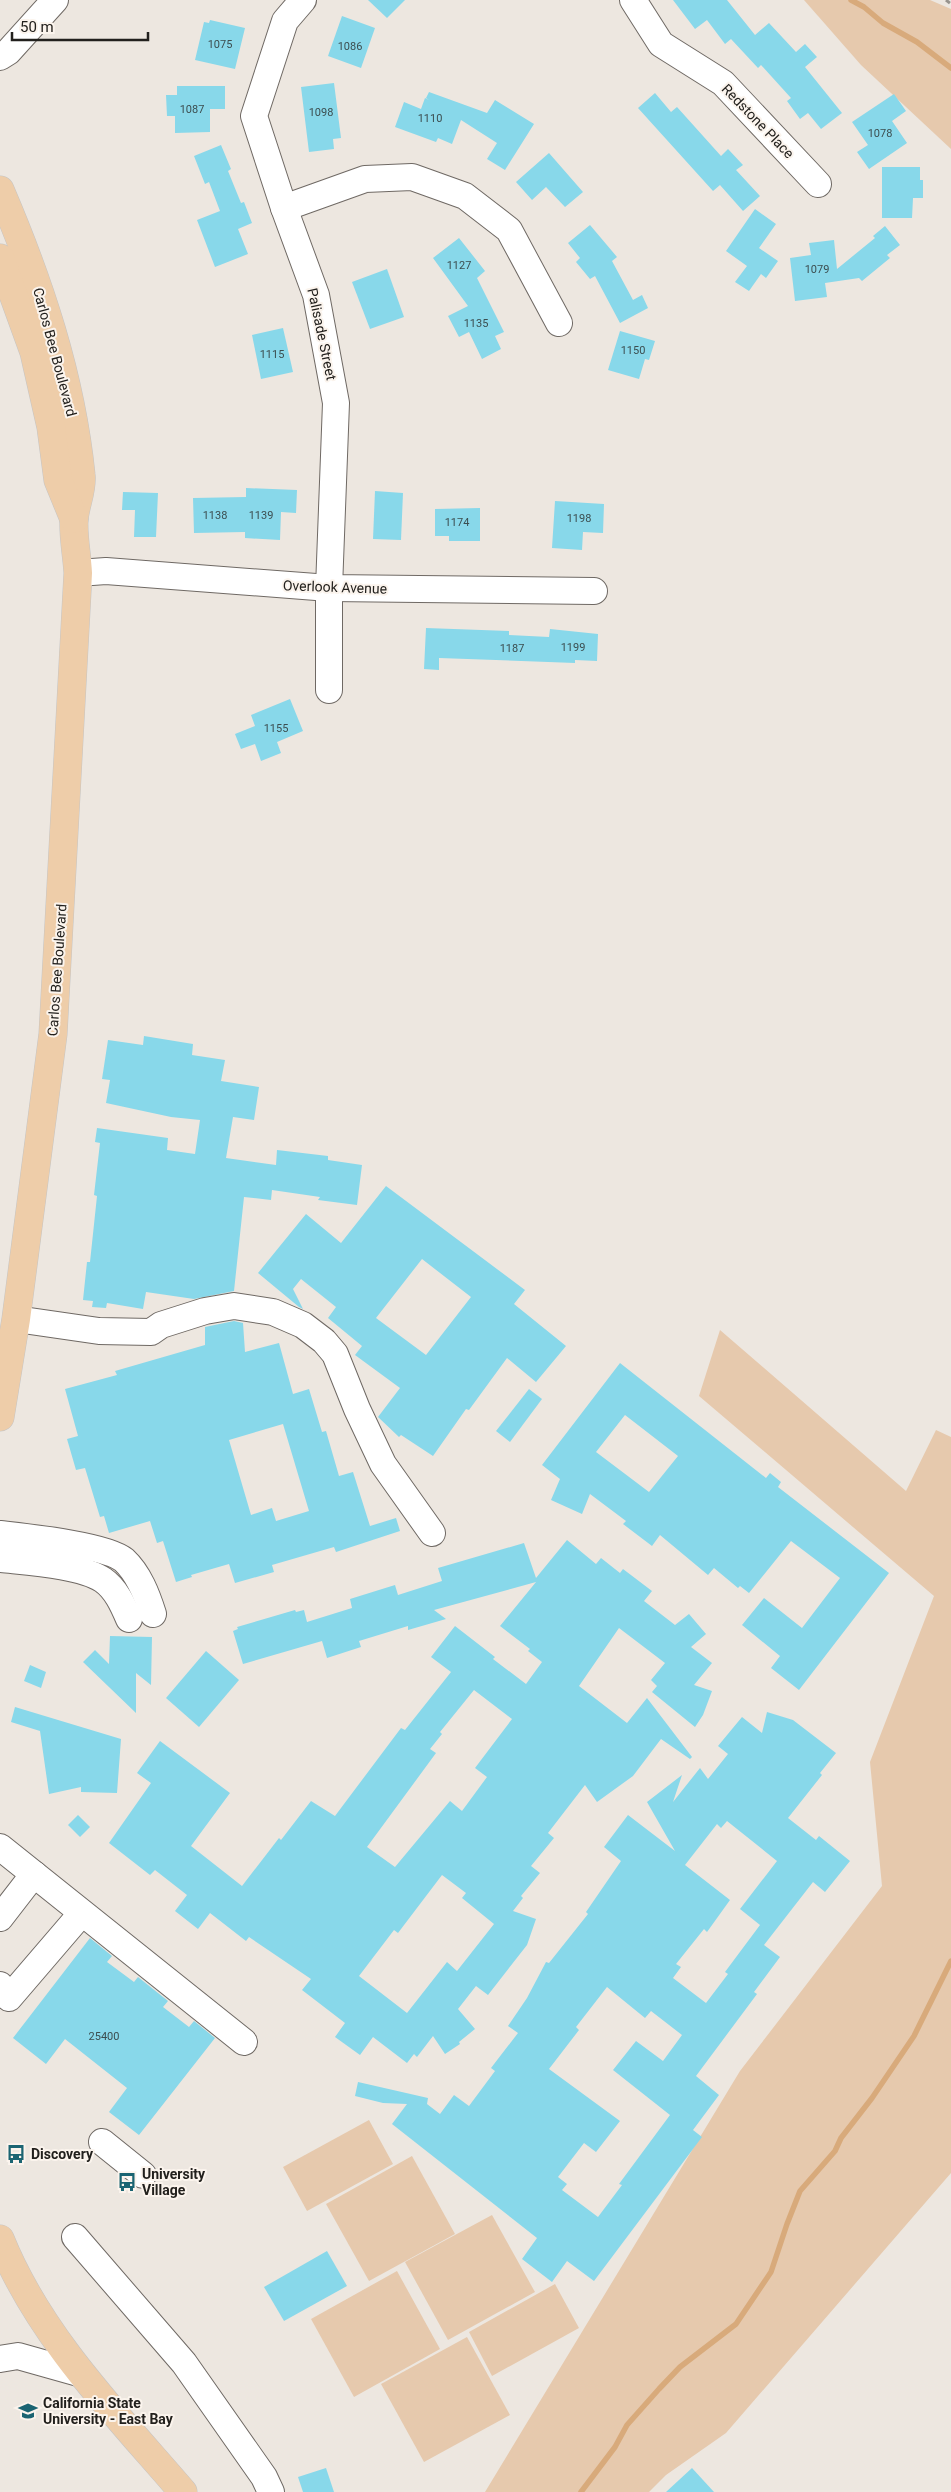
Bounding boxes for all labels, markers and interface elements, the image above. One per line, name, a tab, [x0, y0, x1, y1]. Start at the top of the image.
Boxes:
scale bar	[12, 10, 149, 42]
text: 50 m	[20, 18, 54, 36]
house number: 1075	[208, 38, 232, 51]
house number: 1086	[338, 40, 362, 53]
street label: Redstone Place	[719, 81, 797, 161]
house number: 1087	[180, 103, 204, 116]
house number: 1098	[309, 106, 333, 119]
house number: 1110	[418, 112, 442, 125]
house number: 1078	[868, 127, 892, 140]
house number: 1127	[447, 259, 471, 272]
house number: 1079	[805, 263, 829, 276]
street label: Carlos Bee Boulevard	[30, 286, 80, 418]
street label: Palisade Street	[304, 286, 340, 382]
house number: 1135	[464, 317, 488, 330]
house number: 1150	[621, 344, 645, 357]
house number: 1115	[260, 348, 284, 361]
house number: 1138	[203, 509, 227, 522]
house number: 1139	[249, 509, 273, 522]
house number: 1198	[567, 512, 591, 525]
house number: 1174	[445, 516, 469, 529]
street label: Overlook Avenue	[283, 577, 387, 597]
house number: 1199	[561, 641, 585, 654]
house number: 1187	[500, 642, 524, 655]
house number: 1155	[264, 722, 288, 735]
street label: Carlos Bee Boulevard	[44, 903, 70, 1037]
house number: 25400	[89, 2030, 119, 2043]
bus stop icon: Discovery	[5, 2143, 27, 2165]
place label: Discovery	[31, 2146, 94, 2162]
place label: University Village	[142, 2166, 206, 2198]
bus stop icon: University Village	[116, 2171, 138, 2193]
place label: California State University - East Bay	[43, 2395, 174, 2427]
school or university icon: California State University - East Bay	[17, 2400, 39, 2422]

